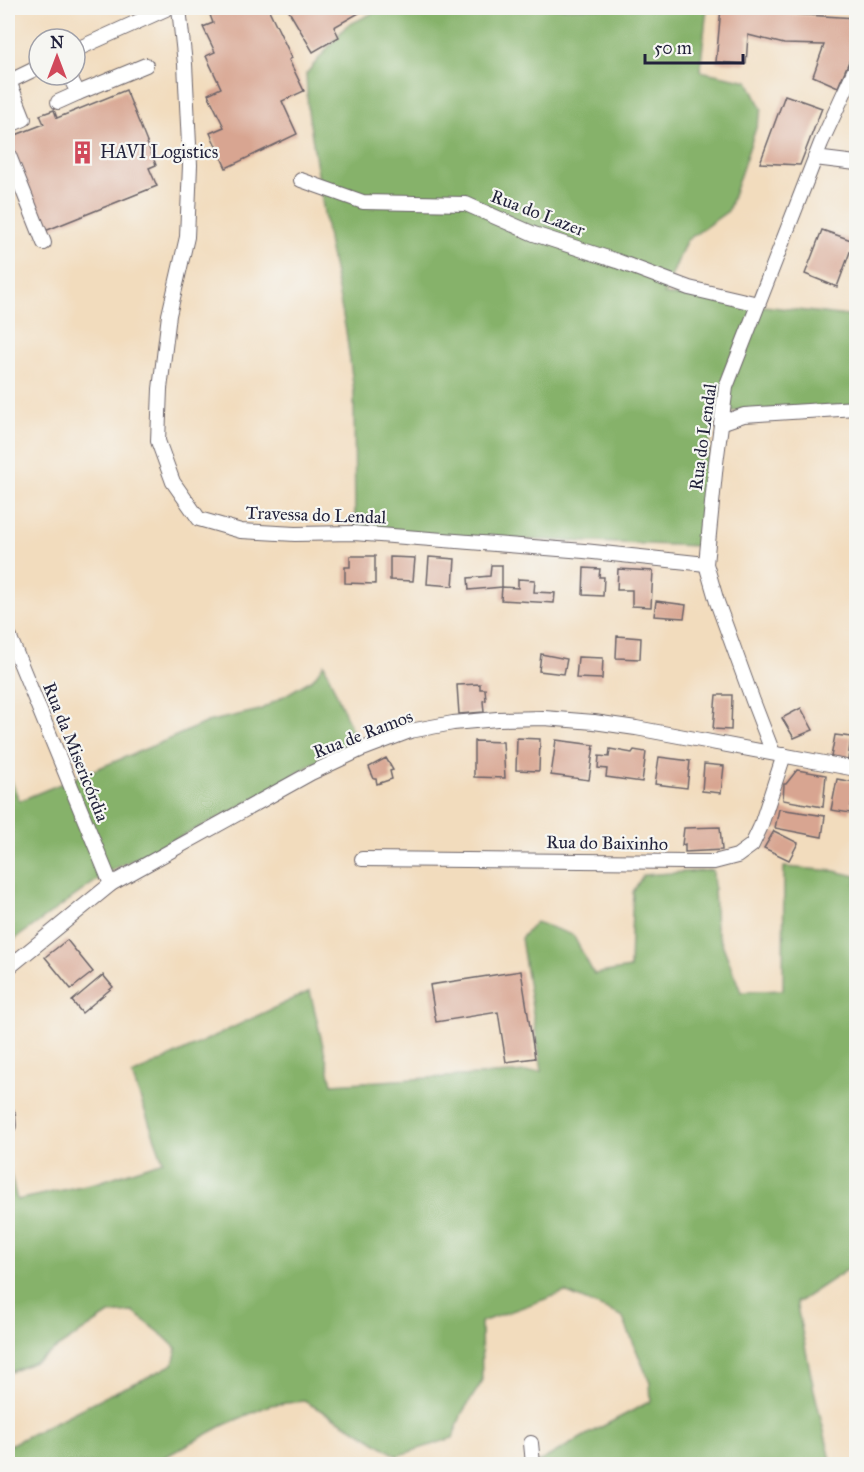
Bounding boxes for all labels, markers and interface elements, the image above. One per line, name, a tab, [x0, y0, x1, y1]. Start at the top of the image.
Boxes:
north arrow	[27, 27, 87, 87]
scale bar	[645, 27, 742, 65]
text: N	[50, 33, 64, 52]
text: 50 m	[654, 37, 692, 59]
building icon: HAVI Logistics	[69, 139, 95, 165]
place label: HAVI Logistics	[100, 141, 218, 164]
street label: Rua do Lazer	[488, 185, 588, 241]
street label: Rua do Lendal	[685, 382, 721, 492]
street label: Travessa do Lendal	[245, 502, 387, 528]
street label: Rua da Misericórdia	[38, 679, 114, 825]
street label: Rua de Ramos	[310, 705, 416, 763]
street label: Rua do Baixinho	[546, 831, 668, 855]

